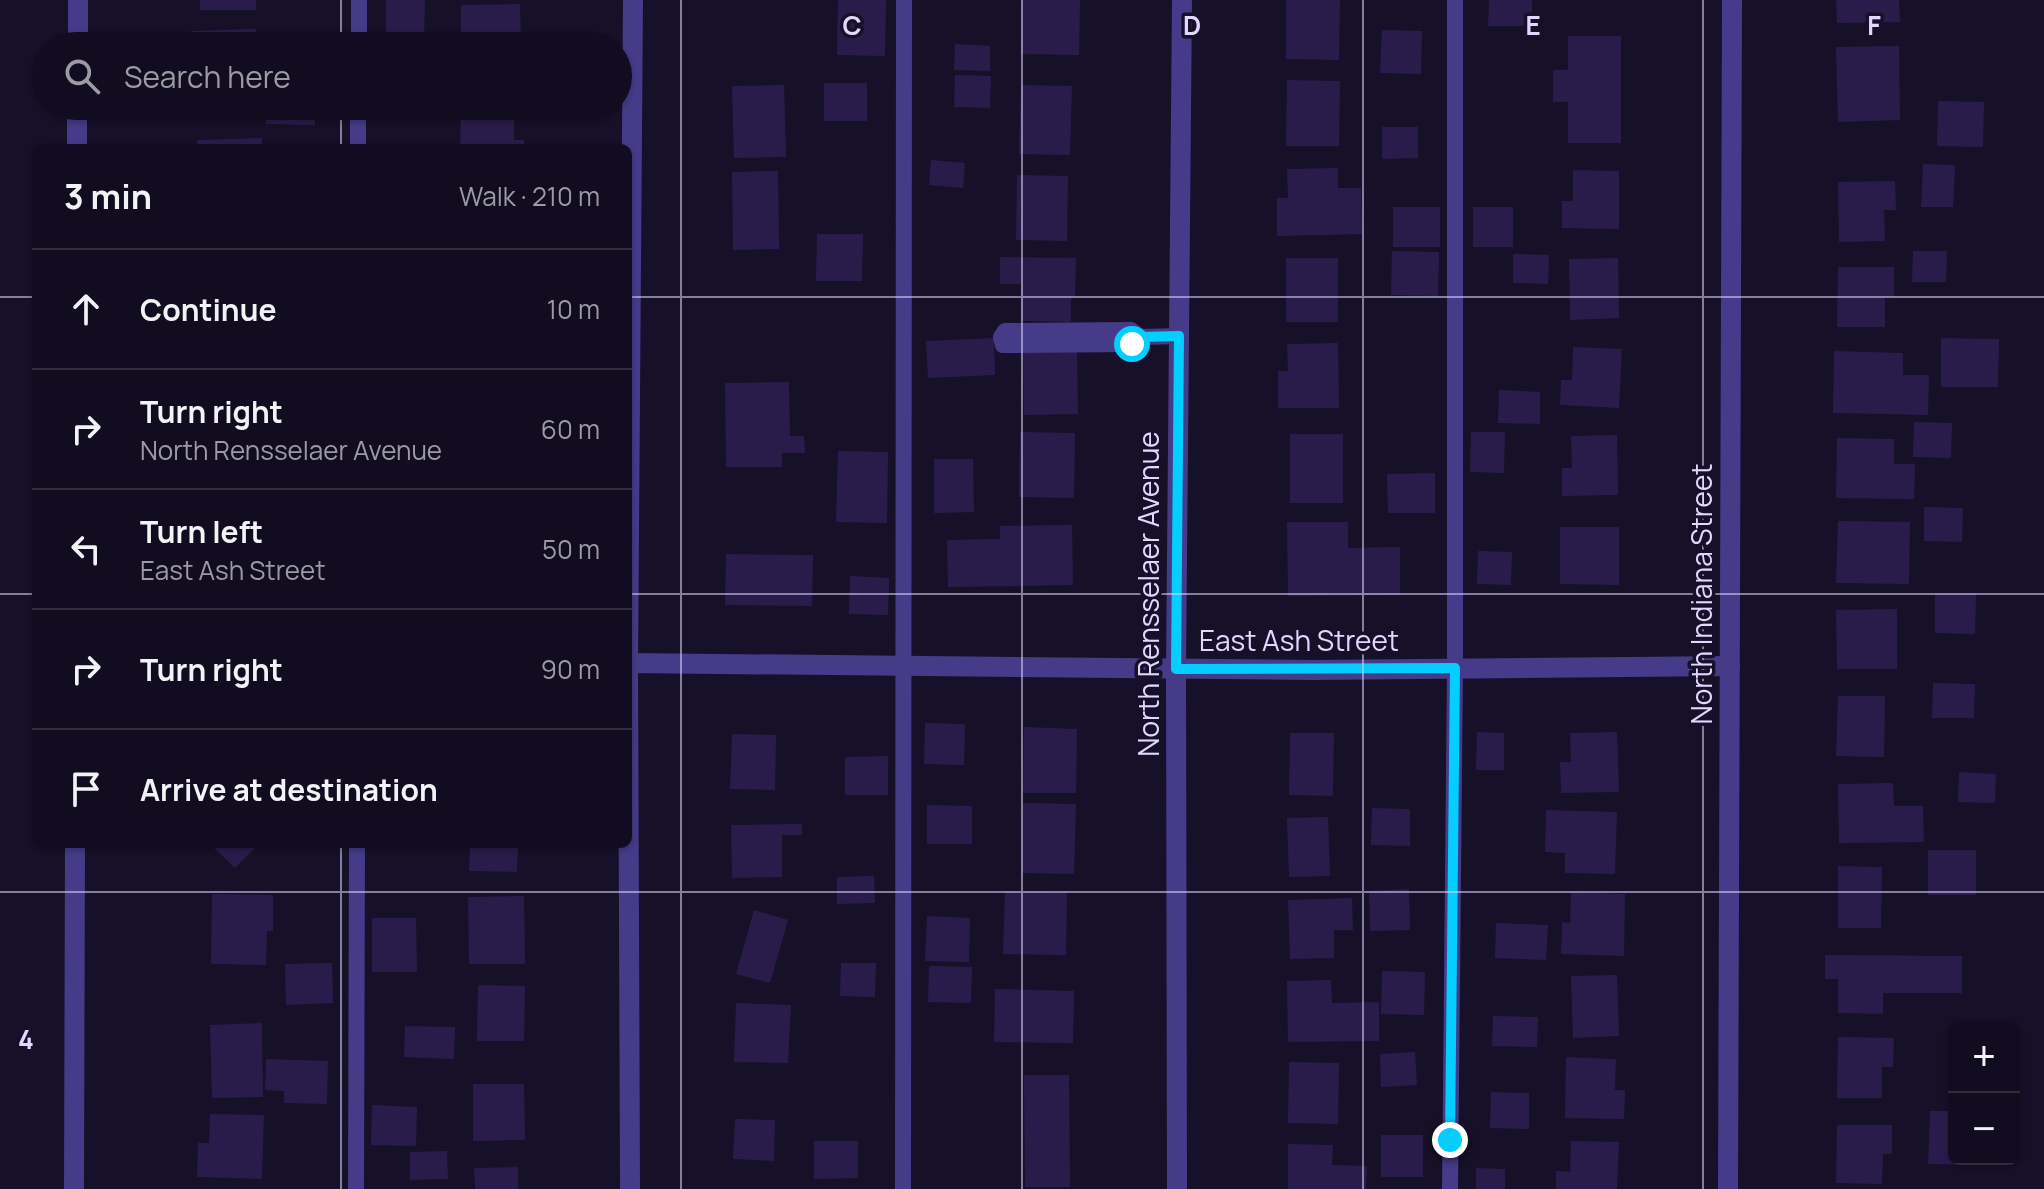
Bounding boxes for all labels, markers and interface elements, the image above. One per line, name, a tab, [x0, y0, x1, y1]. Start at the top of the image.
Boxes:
text: C	[842, 7, 862, 43]
text: D	[1183, 7, 1201, 43]
text: E	[1525, 7, 1541, 43]
text: F	[1867, 7, 1881, 43]
search box	[32, 32, 632, 120]
icon: search	[60, 54, 104, 98]
text: Search here	[124, 56, 291, 97]
text: 3 min	[64, 173, 152, 219]
text: Walk · 210 m	[459, 178, 600, 214]
icon: ahead	[64, 287, 108, 331]
text: Continue	[140, 289, 276, 330]
text: 10 m	[547, 291, 600, 327]
route start	[1114, 326, 1150, 362]
text: Turn right	[140, 391, 283, 432]
icon: right	[64, 407, 108, 451]
text: 60 m	[541, 411, 600, 447]
street label: North Rensselaer Avenue	[1129, 431, 1167, 757]
text: North Rensselaer Avenue	[140, 432, 442, 468]
street label: North Indiana Street	[1682, 463, 1720, 725]
text: Turn left	[140, 511, 263, 552]
icon: left	[64, 527, 108, 571]
text: 50 m	[542, 531, 600, 567]
text: East Ash Street	[140, 552, 326, 588]
street label: East Ash Street	[1199, 621, 1399, 659]
icon: right	[64, 647, 108, 691]
text: Turn right	[140, 649, 283, 690]
text: 90 m	[541, 651, 600, 687]
icon: arrive	[64, 767, 108, 811]
text: Arrive at destination	[140, 769, 438, 810]
text: 4	[18, 1021, 34, 1057]
map controls	[1948, 1021, 2020, 1165]
button: +	[1948, 1021, 2020, 1093]
button: −	[1948, 1093, 2020, 1165]
route end	[1432, 1122, 1468, 1158]

